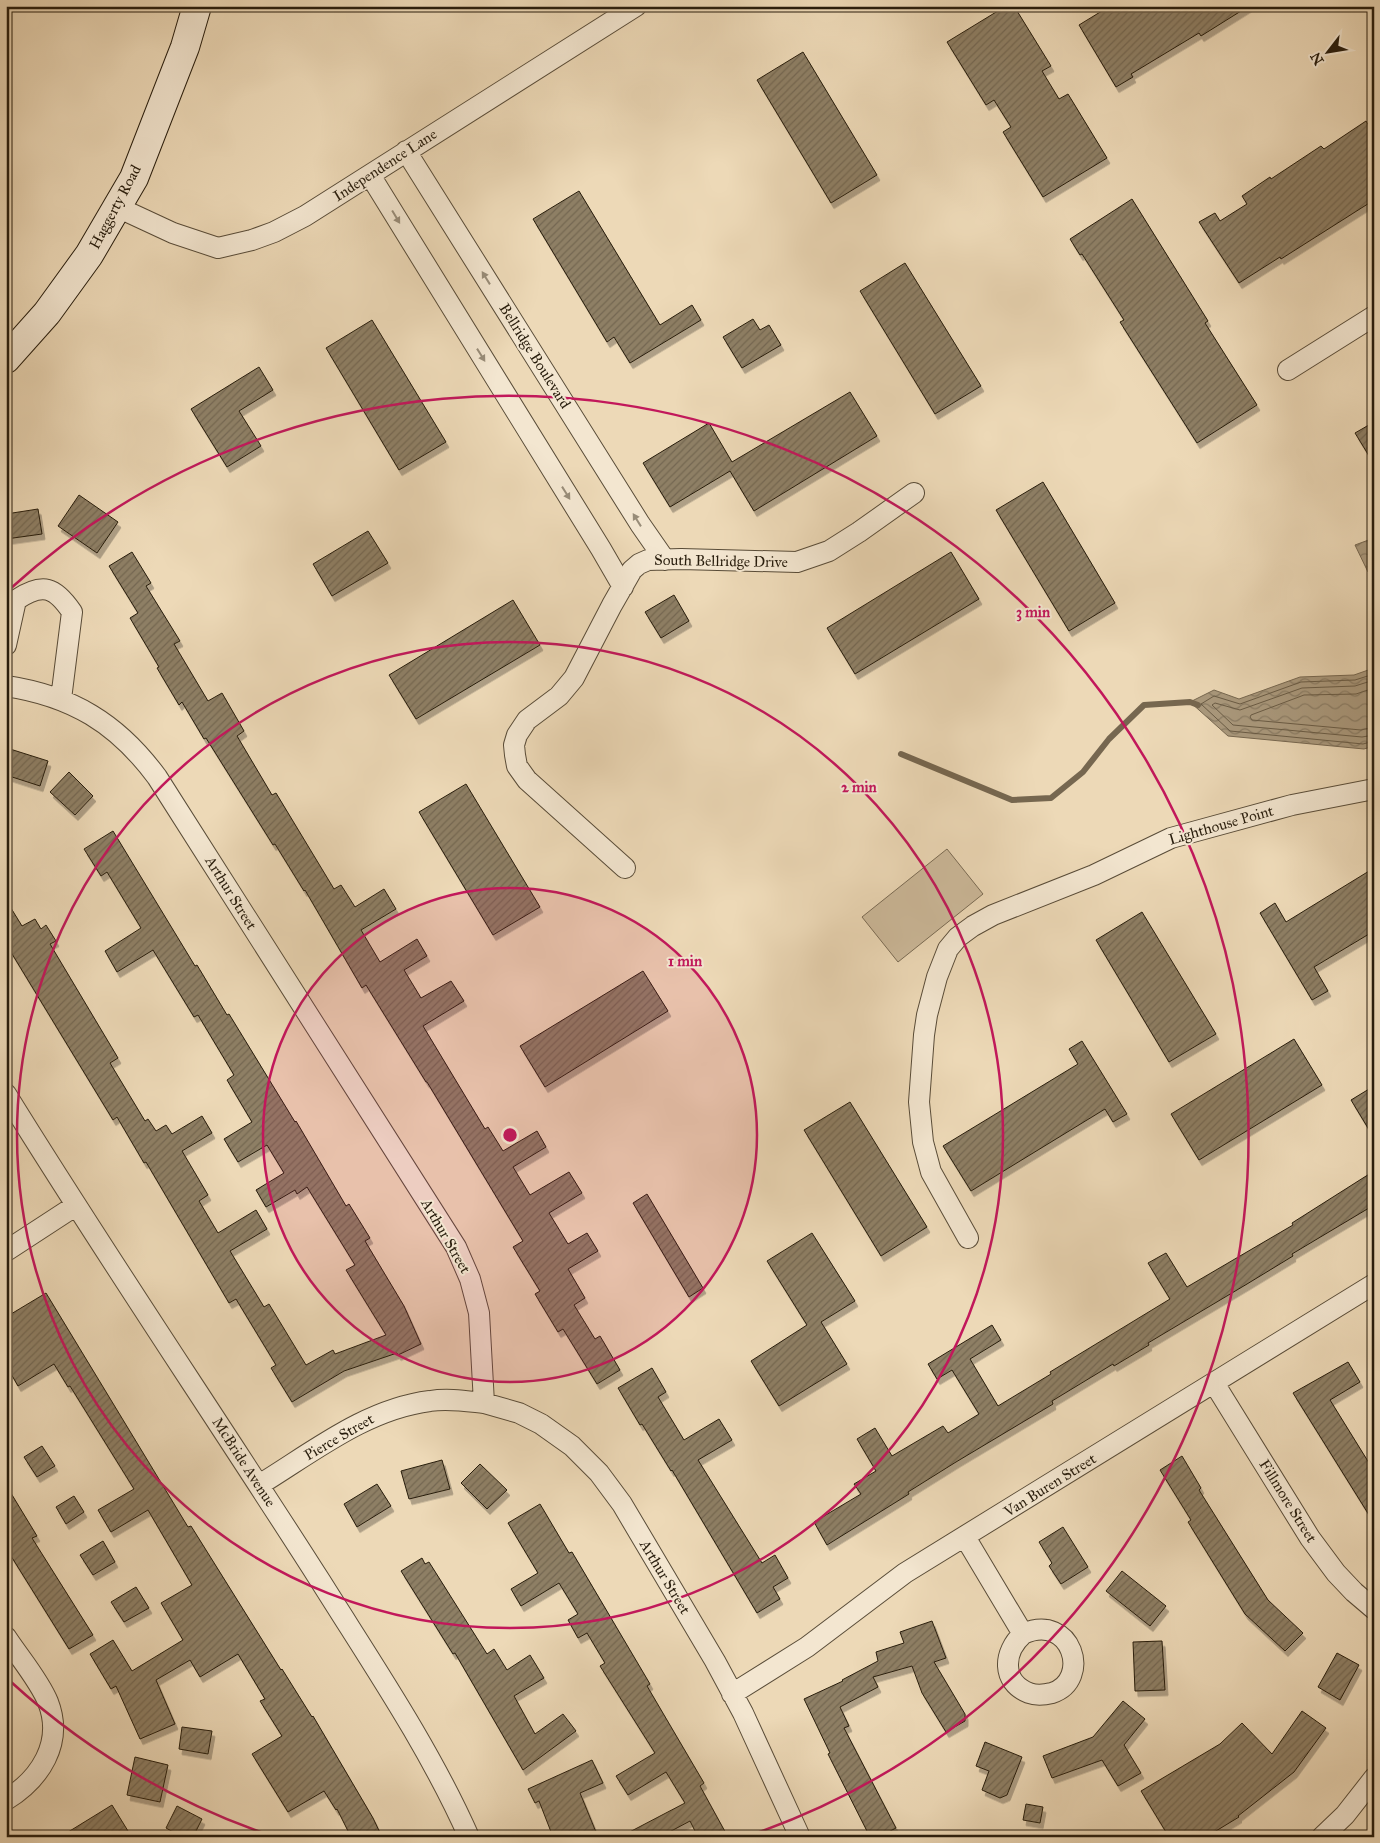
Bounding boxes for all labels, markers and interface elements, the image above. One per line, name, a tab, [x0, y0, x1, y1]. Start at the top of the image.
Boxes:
north arrow	[1302, 28, 1352, 78]
text: N	[1307, 49, 1328, 68]
street label: Independence Lane	[330, 125, 440, 205]
street label: Haggerty Road	[85, 161, 145, 252]
one-way arrow	[391, 210, 400, 223]
one-way arrow	[482, 271, 491, 284]
street label: Bellridge Boulevard	[495, 300, 575, 412]
one-way arrow	[476, 348, 486, 361]
one-way arrow	[562, 487, 571, 500]
one-way arrow	[633, 513, 642, 526]
street label: South Bellridge Drive	[654, 551, 788, 571]
text: 3 min	[1016, 603, 1051, 622]
text: 2 min	[841, 778, 878, 796]
street label: Lighthouse Point	[1167, 801, 1276, 849]
street label: Arthur Street	[201, 852, 261, 934]
text: 1 min	[668, 952, 703, 970]
centre of rings	[501, 1126, 519, 1144]
street label: Arthur Street	[417, 1195, 475, 1277]
street label: Pierce Street	[301, 1409, 378, 1464]
street label: McBride Avenue	[208, 1414, 280, 1510]
street label: Van Buren Street	[1000, 1449, 1100, 1521]
street label: Fillmore Street	[1255, 1456, 1321, 1546]
street label: Arthur Street	[635, 1536, 695, 1618]

